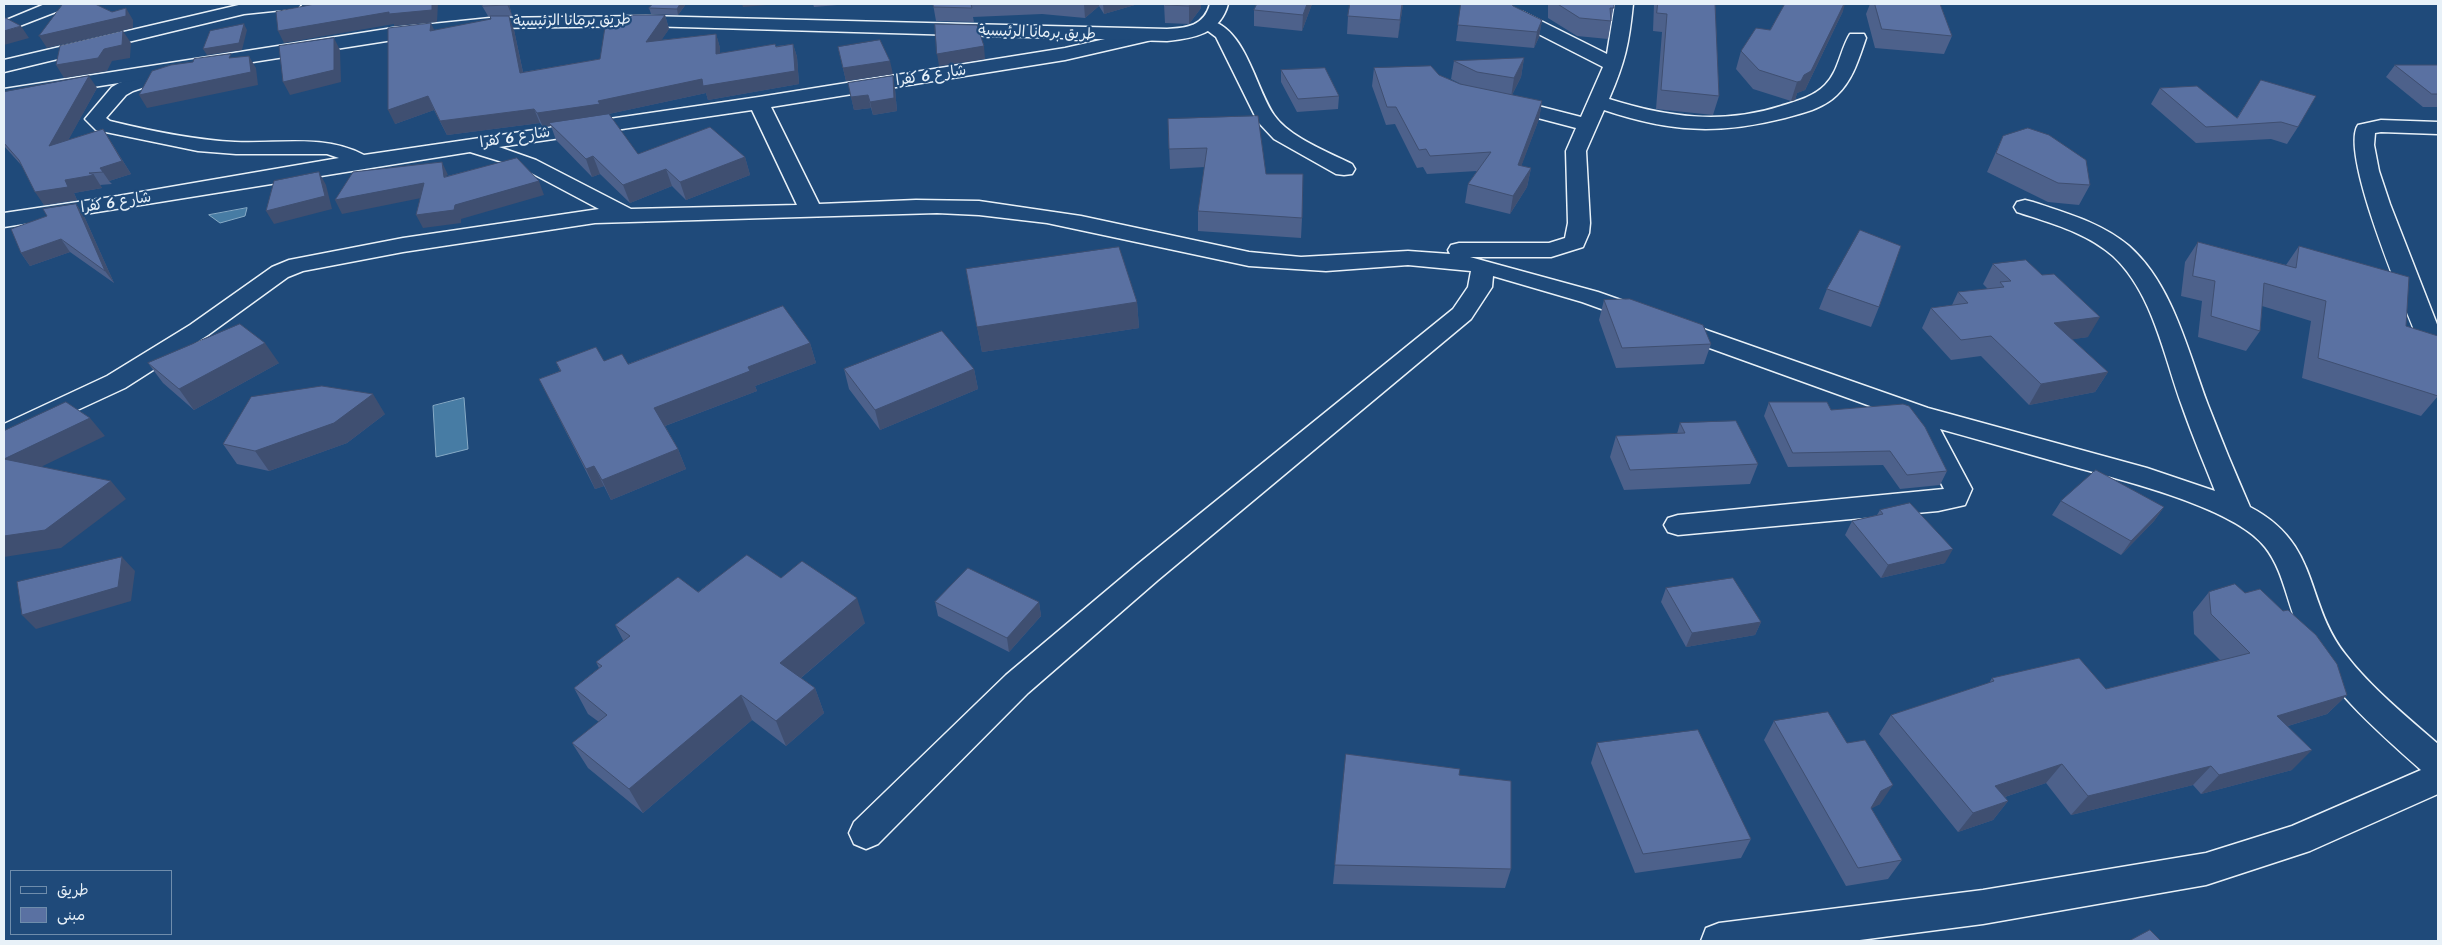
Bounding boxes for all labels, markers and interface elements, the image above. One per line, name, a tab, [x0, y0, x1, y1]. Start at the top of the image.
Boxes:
street label: طريق برمانا الرئيسية	[513, 11, 631, 31]
street label: طريق برمانا الرئيسية	[978, 22, 1096, 44]
street label: شارع 6 كفرا	[895, 62, 967, 90]
street label: شارع 6 كفرا	[479, 124, 551, 152]
street label: شارع 6 كفرا	[80, 189, 152, 217]
legend	[10, 870, 172, 935]
text: طريق	[57, 877, 89, 903]
text: مبنى	[57, 902, 85, 928]

